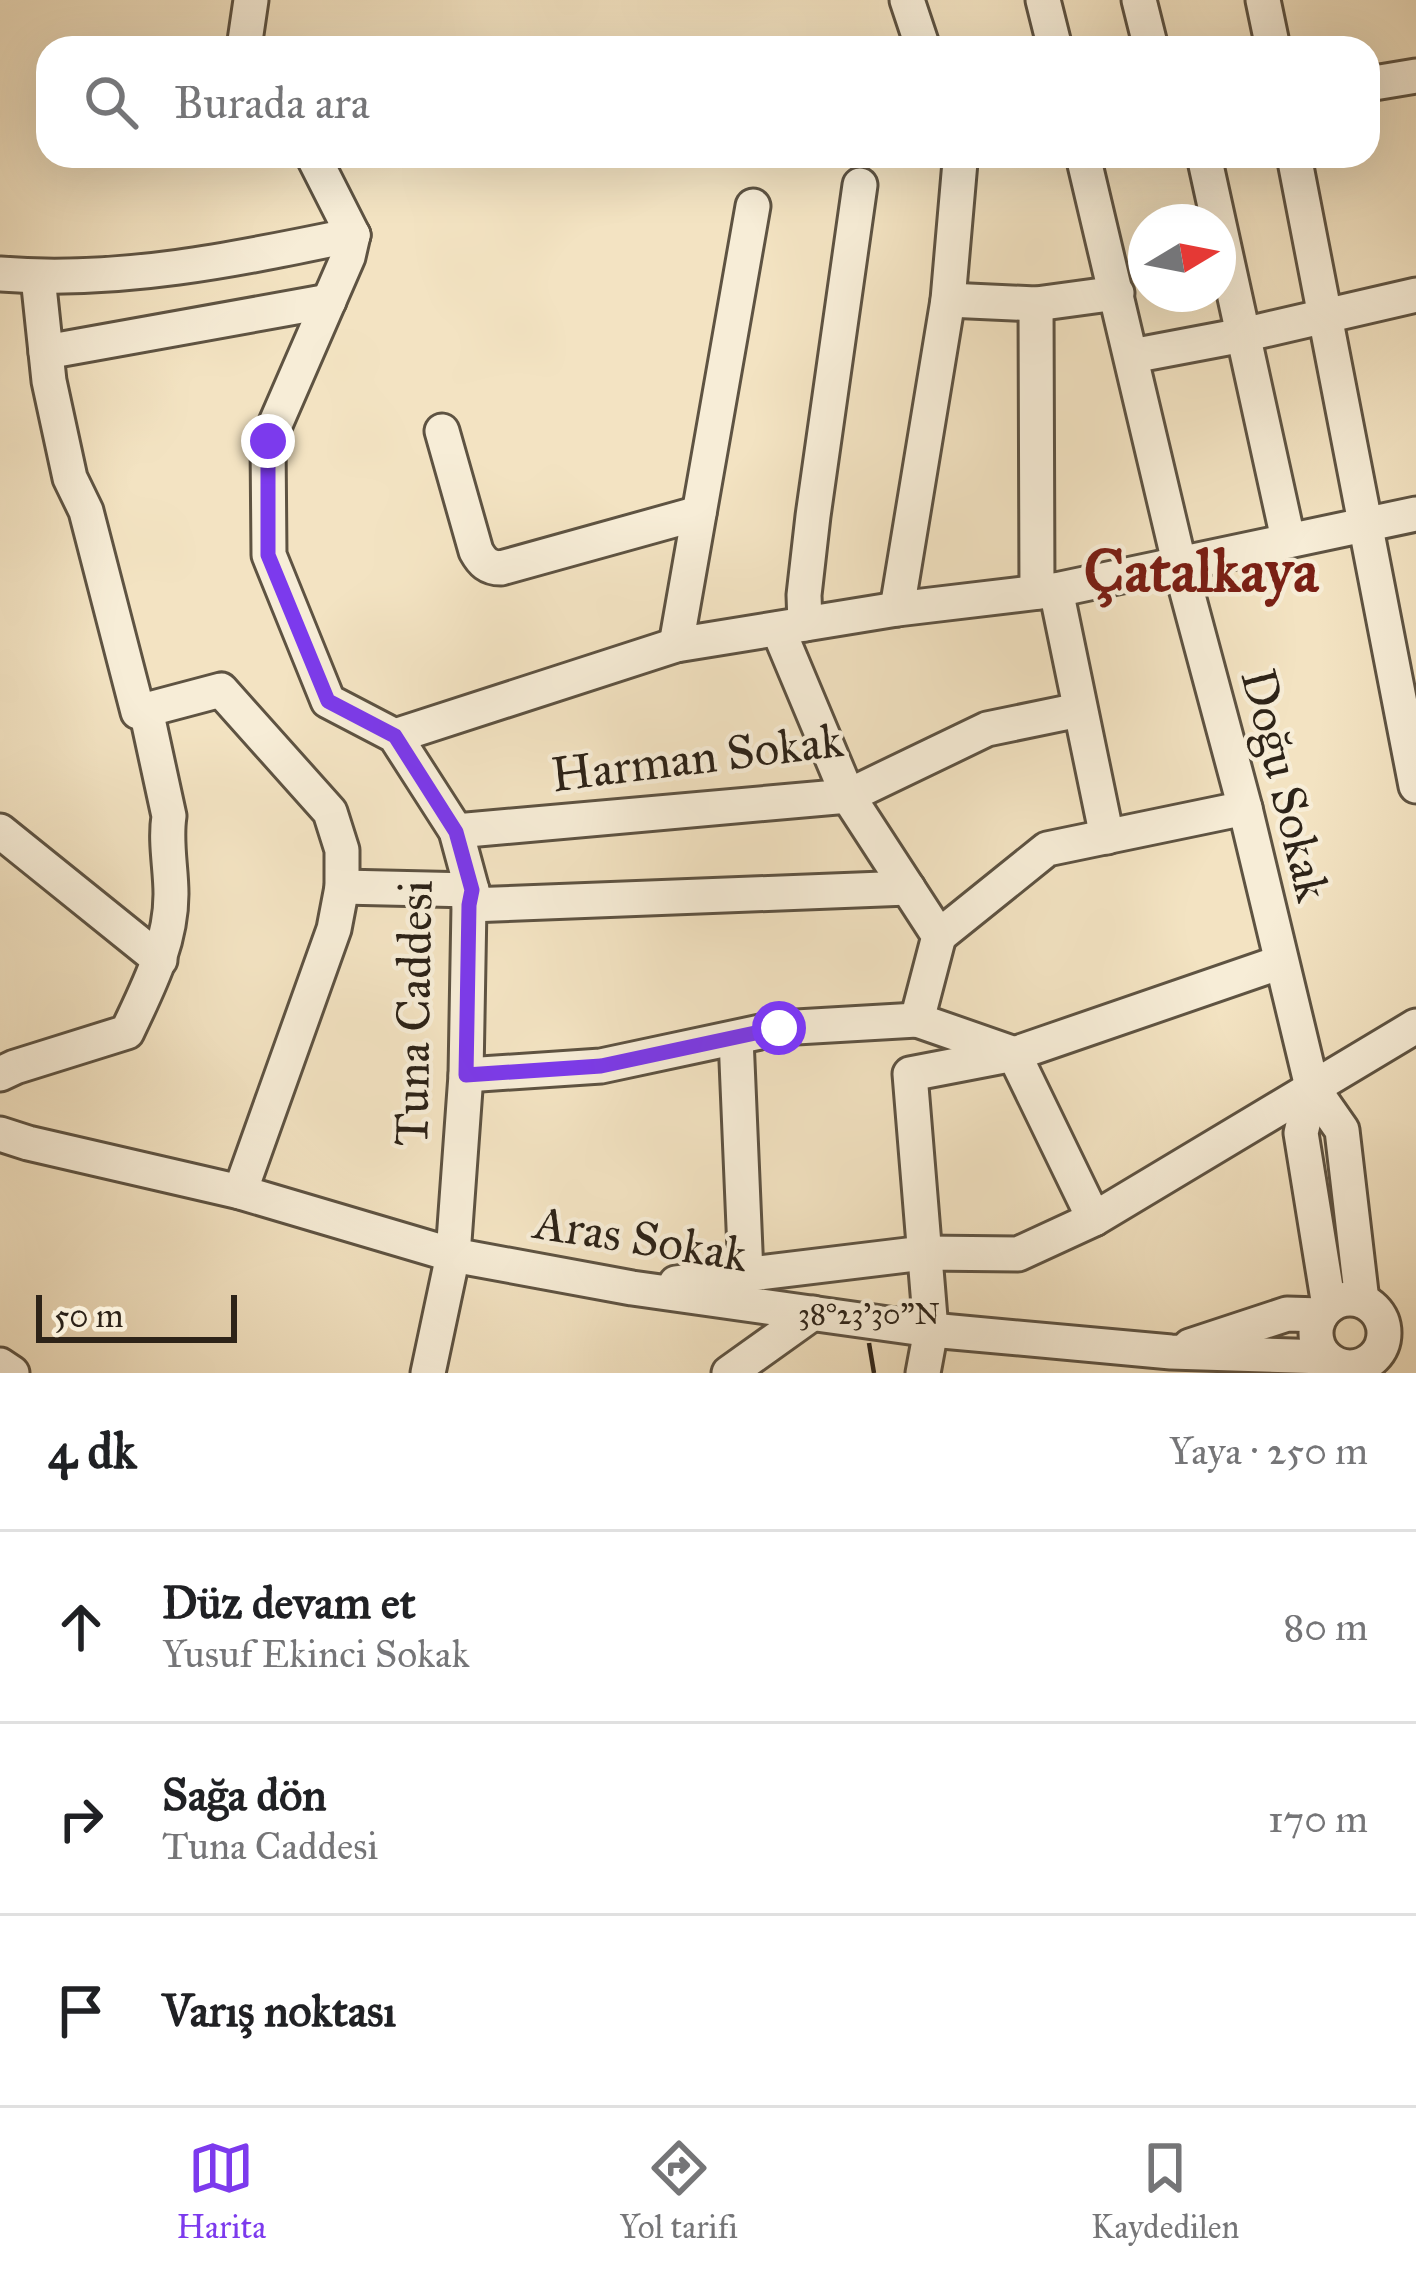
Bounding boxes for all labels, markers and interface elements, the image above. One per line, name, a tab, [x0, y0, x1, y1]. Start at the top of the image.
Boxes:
search box	[36, 36, 1380, 168]
icon: search	[78, 69, 144, 135]
text: Burada ara	[174, 75, 370, 130]
north arrow	[1128, 204, 1236, 312]
route end	[241, 414, 295, 468]
district label: Çatalkaya	[1084, 534, 1320, 608]
street label: Doğu Sokak	[1229, 663, 1344, 908]
street label: Harman Sokak	[548, 710, 847, 804]
street label: Tuna Caddesi	[381, 879, 445, 1147]
route start	[752, 1001, 806, 1055]
street label: Aras Sokak	[528, 1192, 753, 1284]
scale bar	[36, 1289, 237, 1342]
text: 50 m	[54, 1296, 123, 1336]
text: 38°23'30"N	[798, 1296, 940, 1332]
text: 4 dk	[48, 1420, 137, 1482]
text: Yaya · 250 m	[1169, 1427, 1368, 1475]
text: Düz devam et	[162, 1575, 416, 1630]
icon: ahead	[48, 1594, 114, 1660]
text: 80 m	[1283, 1603, 1368, 1651]
text: Yusuf Ekinci Sokak	[162, 1630, 470, 1678]
text: Sağa dön	[162, 1767, 327, 1822]
icon: right	[48, 1786, 114, 1852]
text: 170 m	[1268, 1795, 1368, 1843]
text: Tuna Caddesi	[162, 1822, 378, 1870]
icon: arrive	[48, 1978, 114, 2044]
text: Varış noktası	[162, 1983, 396, 2038]
tab: Harita	[177, 2135, 266, 2247]
tab: Yol tarifi	[619, 2135, 738, 2247]
tab: Kaydedilen	[1091, 2135, 1239, 2247]

